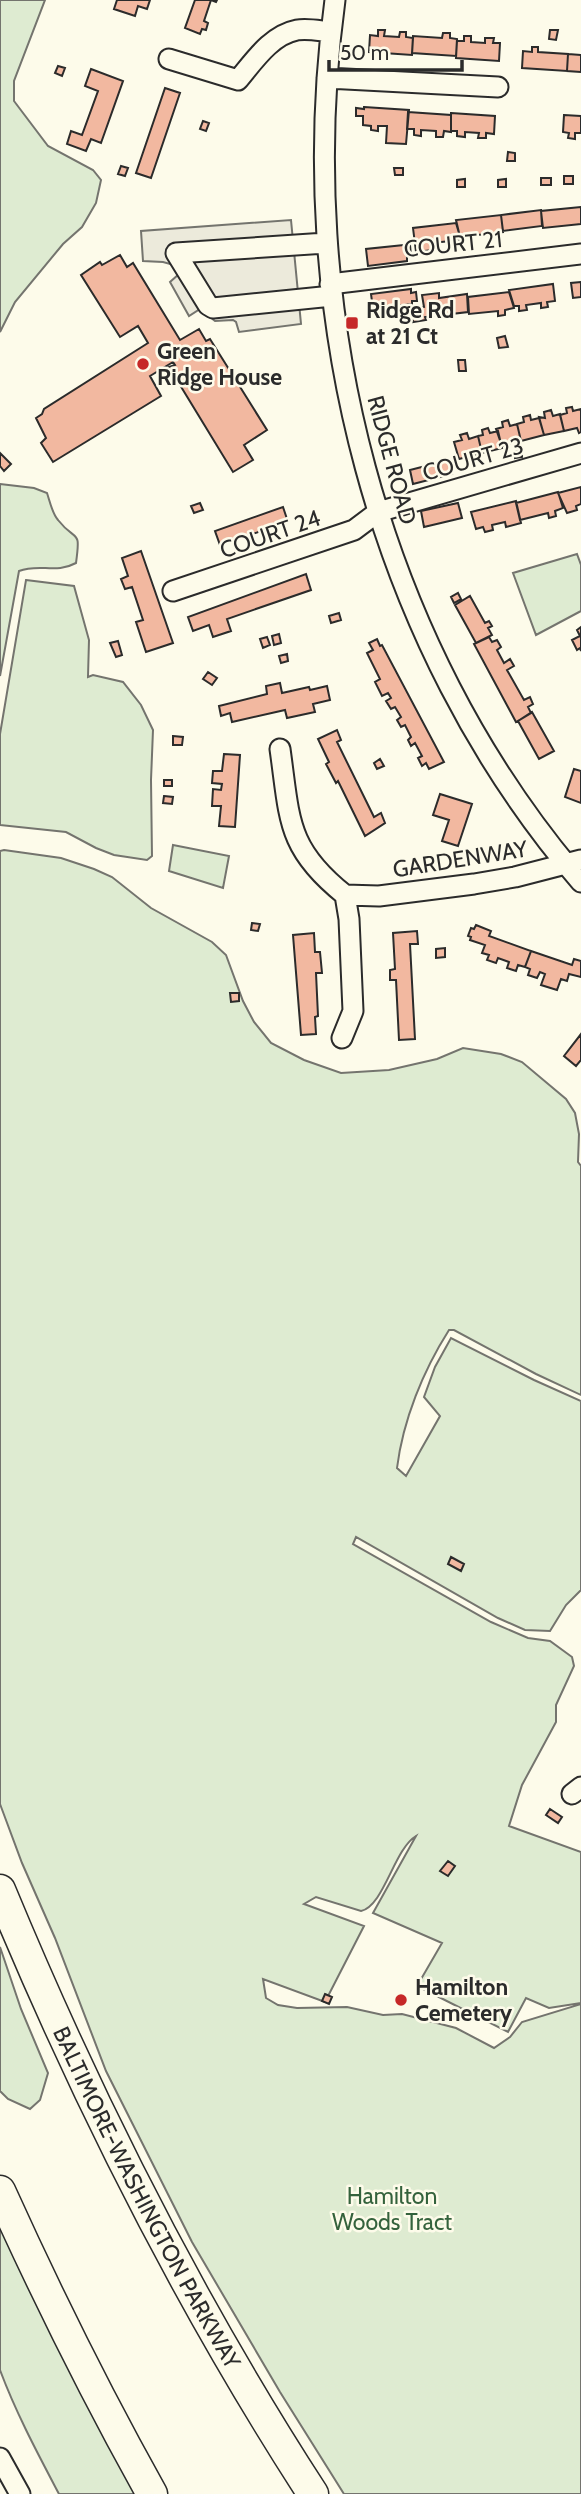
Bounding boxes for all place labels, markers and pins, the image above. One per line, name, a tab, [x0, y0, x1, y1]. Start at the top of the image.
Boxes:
place label: Ridge Rd at 21 Ct	[366, 296, 454, 350]
marker: Ridge Rd at 21 Ct	[344, 315, 360, 331]
place label: Green Ridge House	[157, 337, 282, 391]
marker: Green Ridge House	[135, 356, 151, 372]
place label: Hamilton Cemetery	[415, 1973, 513, 2027]
marker: Hamilton Cemetery	[393, 1992, 409, 2008]

